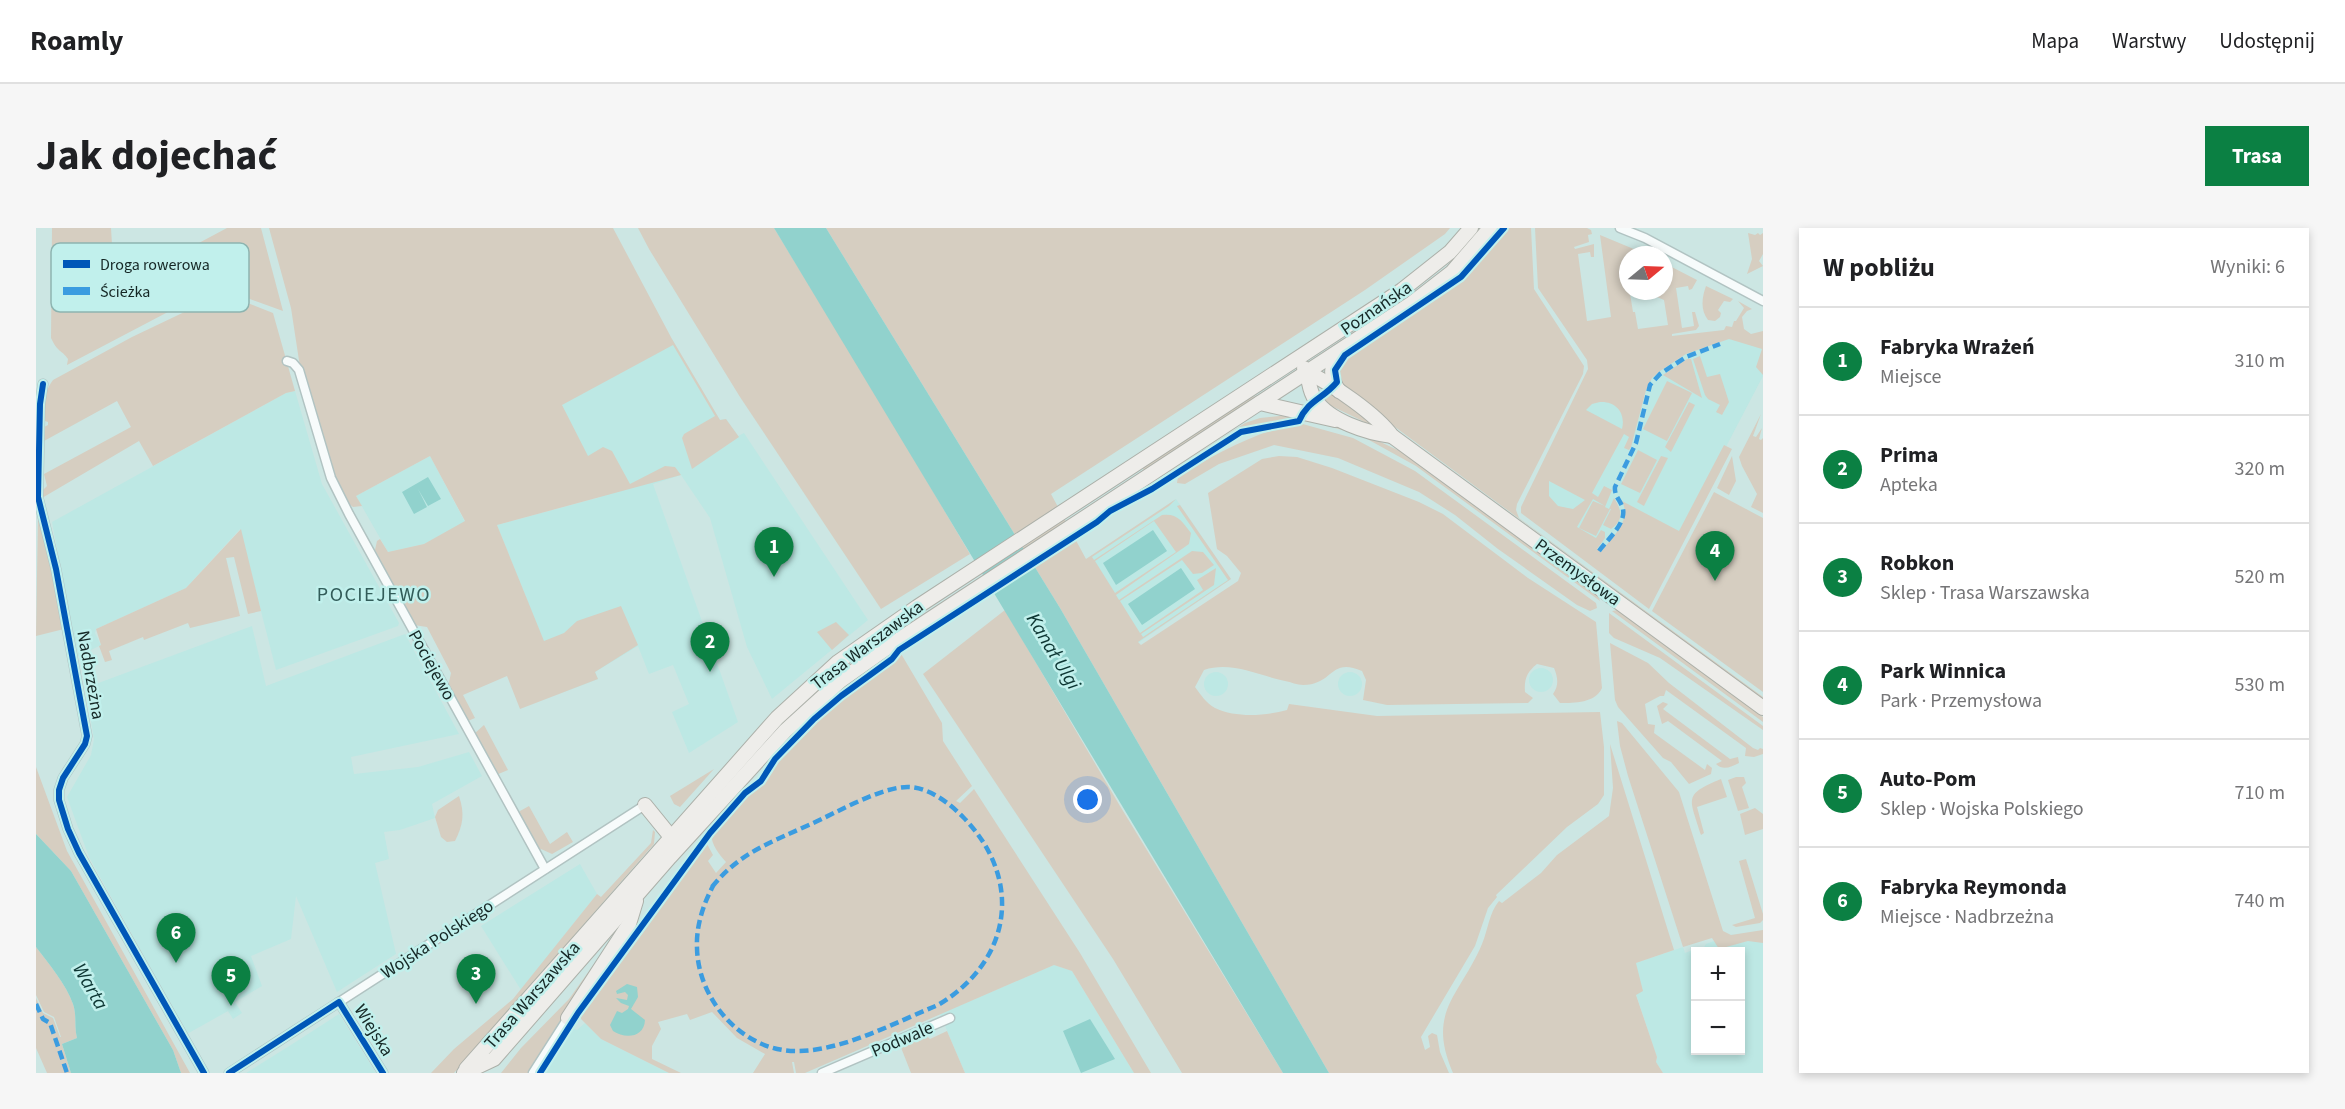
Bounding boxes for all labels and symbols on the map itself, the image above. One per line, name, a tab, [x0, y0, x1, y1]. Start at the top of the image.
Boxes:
legend	[51, 243, 249, 312]
north arrow	[1619, 246, 1673, 300]
text: Droga rowerowa	[100, 254, 210, 276]
street label: Poznańska	[1336, 275, 1417, 341]
text: Ścieżka	[100, 281, 150, 303]
pin: 1	[754, 528, 794, 577]
pin: 4	[1696, 532, 1734, 581]
street label: Przemysłowa	[1530, 533, 1626, 612]
district label: POCIEJEWO	[317, 581, 431, 609]
street label: Trasa Warszawska	[806, 595, 929, 696]
water label: Kanał Ulgi	[1019, 608, 1087, 695]
pin: 2	[690, 622, 730, 672]
street label: Pociejewo	[402, 625, 461, 705]
street label: Nadbrzeżna	[70, 629, 111, 721]
your location	[1073, 785, 1102, 814]
street label: Wojska Polskiego	[376, 894, 498, 985]
pin: 6	[156, 914, 196, 963]
street label: Trasa Warszawska	[479, 936, 586, 1055]
pin: 3	[456, 954, 496, 1004]
pin: 5	[212, 956, 250, 1006]
water label: Warta	[66, 958, 115, 1015]
street label: Wiejska	[348, 999, 399, 1061]
street label: Podwale	[867, 1015, 937, 1064]

